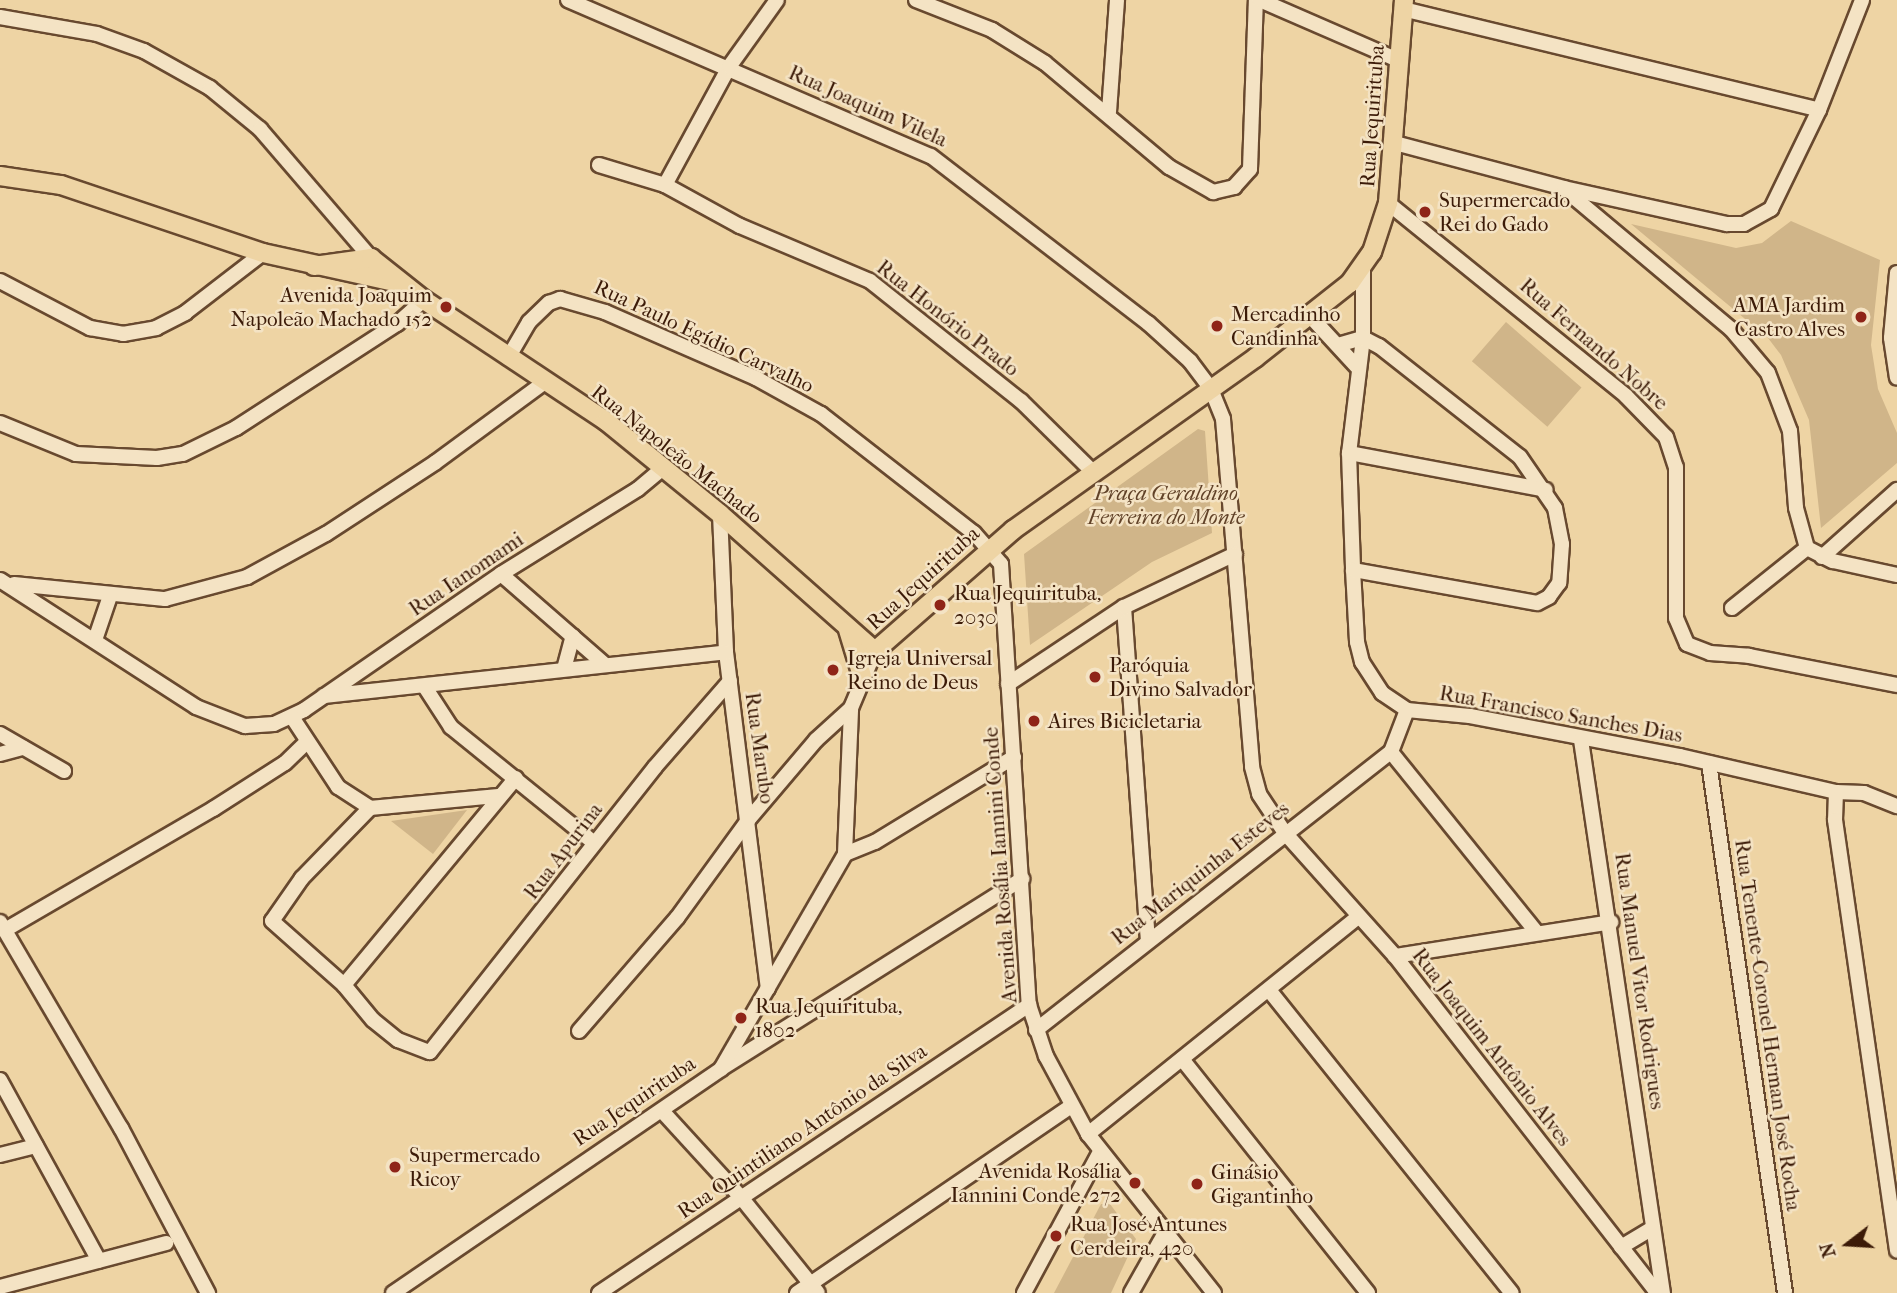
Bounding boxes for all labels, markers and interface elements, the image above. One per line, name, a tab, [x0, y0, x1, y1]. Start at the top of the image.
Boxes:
street label: Rua Jequirituba	[1354, 44, 1390, 188]
street label: Rua Joaquim Vilela	[785, 60, 951, 152]
place label: Supermercado Rei do Gado	[1439, 187, 1570, 237]
marker: Supermercado Rei do Gado	[1417, 204, 1433, 220]
street label: Rua Honório Prado	[872, 255, 1024, 381]
street label: Rua Fernando Nobre	[1515, 273, 1673, 415]
street label: Rua Paulo Egídio Carvalho	[590, 274, 818, 398]
place label: Avenida Joaquim Napoleão Machado 152	[231, 282, 432, 332]
place label: AMA Jardim Castro Alves	[1733, 292, 1845, 342]
marker: Avenida Joaquim Napoleão Machado 152	[438, 299, 454, 315]
place label: Mercadinho Candinha	[1231, 301, 1340, 351]
marker: AMA Jardim Castro Alves	[1851, 307, 1871, 327]
marker: Mercadinho Candinha	[1209, 318, 1225, 334]
street label: Rua Napoleão Machado	[586, 379, 768, 529]
park label: Praça Geraldino Ferreira do Monte	[1088, 480, 1244, 530]
street label: Rua Jequirituba	[862, 521, 984, 635]
street label: Rua Ianomami	[404, 527, 528, 621]
place label: Rua Jequirituba, 2030	[954, 580, 1101, 630]
marker: Rua Jequirituba, 2030	[932, 597, 948, 613]
place label: Igreja Universal Reino de Deus	[847, 645, 992, 695]
place label: Paróquia Divino Salvador	[1109, 652, 1252, 702]
marker: Igreja Universal Reino de Deus	[825, 662, 841, 678]
marker: Paróquia Divino Salvador	[1087, 669, 1103, 685]
street label: Rua Francisco Sanches Dias	[1437, 680, 1685, 748]
street label: Rua Marubo	[740, 691, 780, 805]
place label: Aires Bicicletaria	[1048, 708, 1202, 734]
marker: Aires Bicicletaria	[1026, 713, 1042, 729]
street label: Avenida Rosália Iannini Conde	[978, 726, 1022, 1004]
street label: Rua Mariquinha Esteves	[1106, 796, 1294, 950]
street label: Rua Apurina	[518, 798, 608, 904]
street label: Rua Tenente-Coronel Herman José Rocha	[1729, 838, 1807, 1212]
street label: Rua Manuel Vitor Rodrigues	[1610, 851, 1670, 1111]
street label: Rua Joaquim Antônio Alves	[1407, 943, 1577, 1151]
place label: Rua Jequirituba, 1802	[755, 993, 902, 1043]
marker: Rua Jequirituba, 1802	[733, 1010, 749, 1026]
street label: Rua Quintiliano Antônio da Silva	[673, 1038, 931, 1224]
street label: Rua Jequirituba	[568, 1051, 700, 1151]
place label: Supermercado Ricoy	[409, 1142, 540, 1192]
place label: Avenida Rosália Iannini Conde, 272	[951, 1158, 1121, 1208]
marker: Supermercado Ricoy	[387, 1159, 403, 1175]
place label: Ginásio Gigantinho	[1211, 1159, 1313, 1209]
marker: Avenida Rosália Iannini Conde, 272	[1127, 1175, 1143, 1191]
marker: Ginásio Gigantinho	[1189, 1176, 1205, 1192]
north arrow	[1813, 1209, 1883, 1279]
place label: Rua José Antunes Cerdeira, 420	[1070, 1211, 1227, 1261]
marker: Rua José Antunes Cerdeira, 420	[1048, 1228, 1064, 1244]
text: N	[1815, 1240, 1841, 1260]

